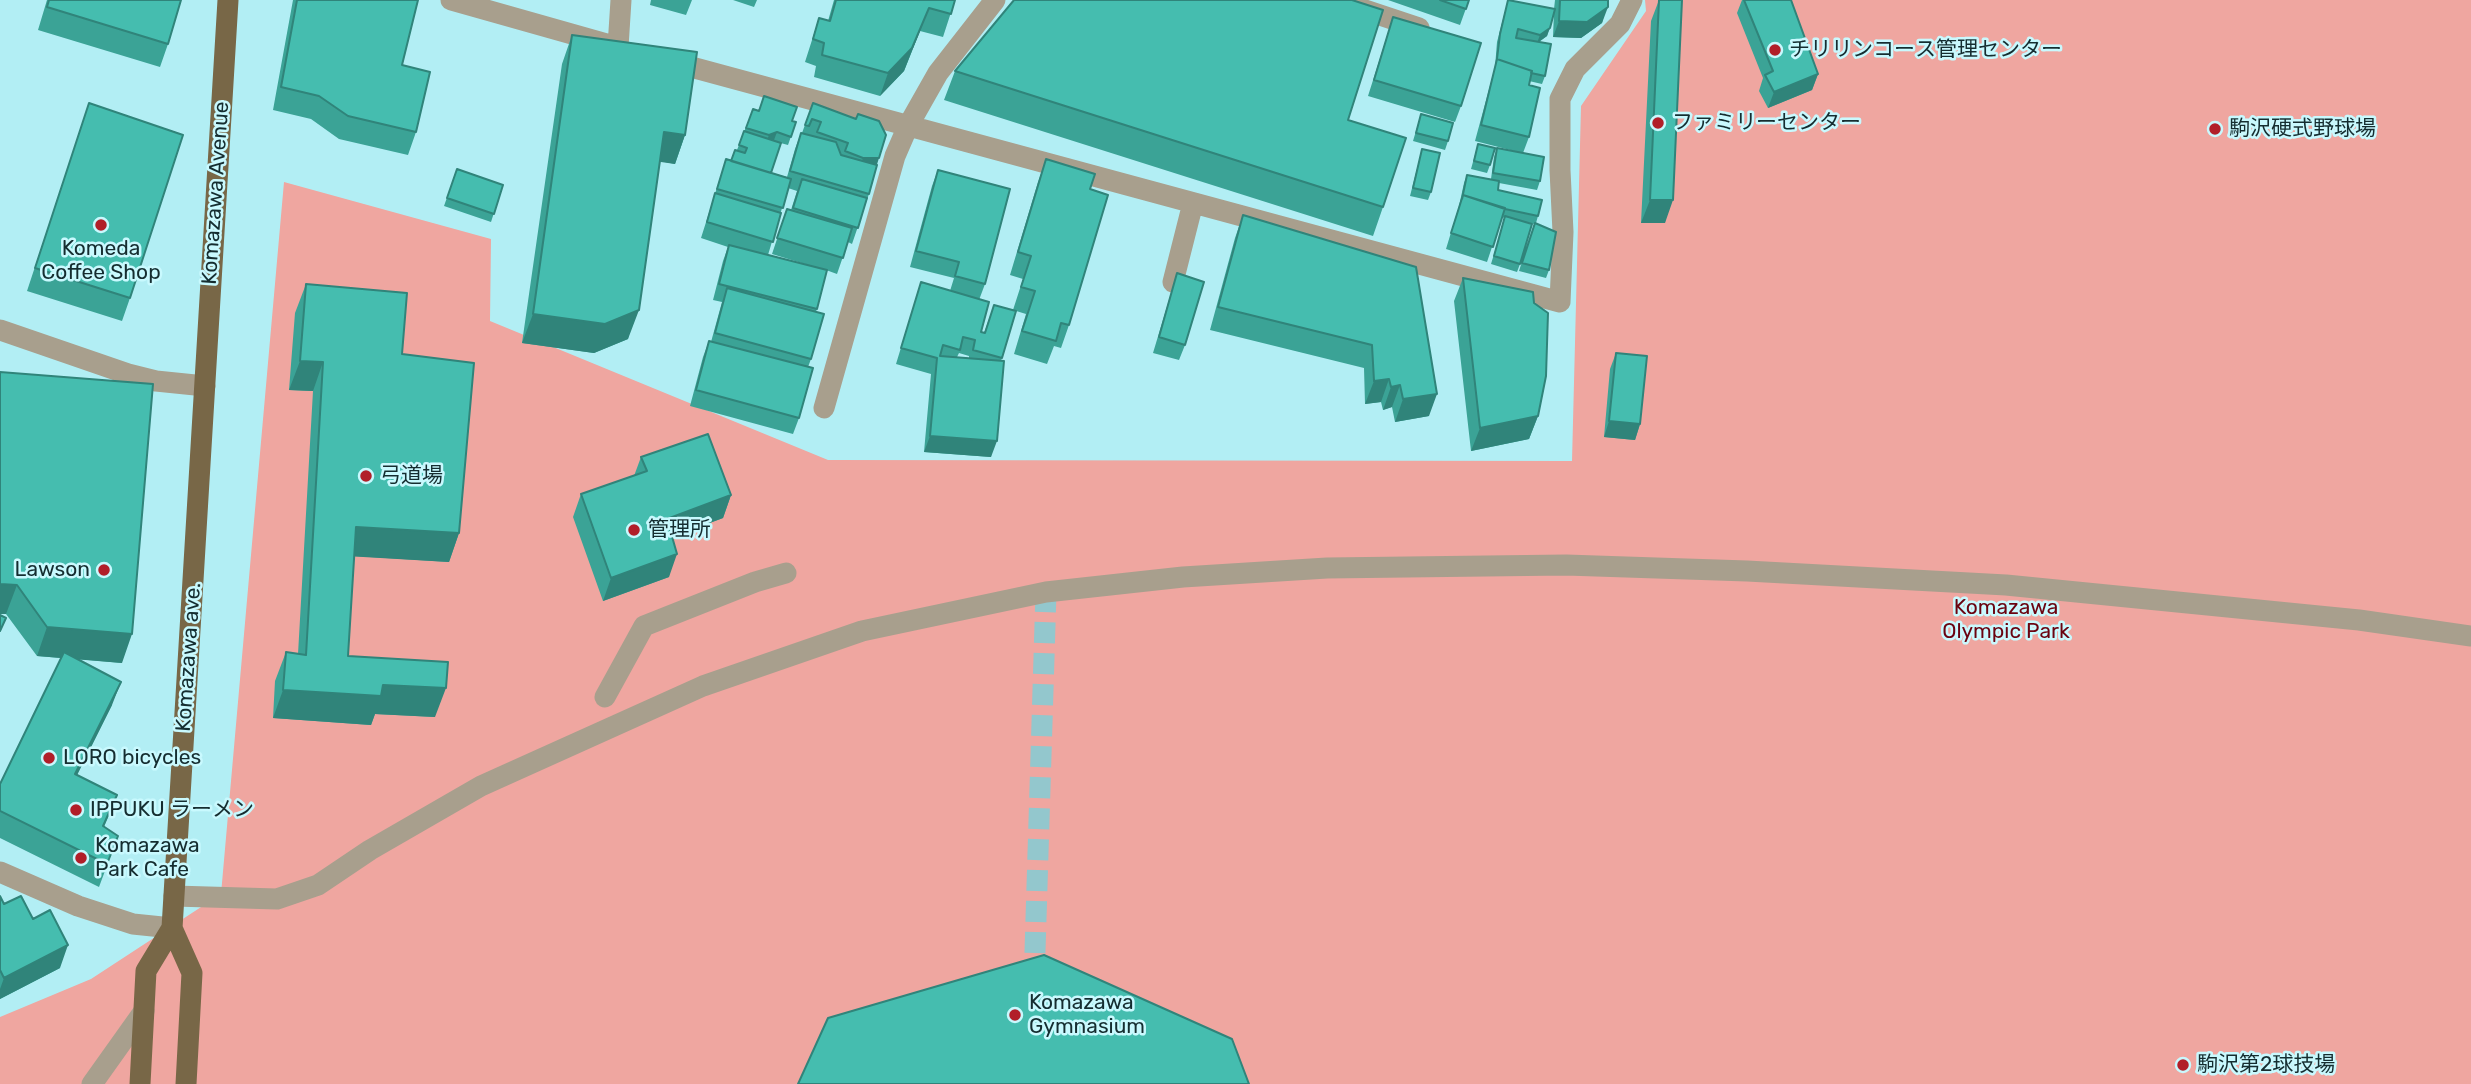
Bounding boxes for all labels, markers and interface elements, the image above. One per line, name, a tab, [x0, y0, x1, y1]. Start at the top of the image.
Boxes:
place label: チリリンコース管理センター	[1789, 37, 2062, 63]
marker: チリリンコース管理センター	[1767, 42, 1783, 58]
street label: Komazawa Avenue	[197, 101, 235, 285]
place label: ファミリーセンター	[1672, 110, 1861, 136]
marker: ファミリーセンター	[1650, 115, 1666, 131]
place label: 駒沢硬式野球場	[2229, 116, 2376, 142]
marker: 駒沢硬式野球場	[2207, 121, 2223, 137]
marker: Komeda Coffee Shop	[93, 217, 109, 233]
place label: Komeda Coffee Shop	[41, 236, 161, 286]
place label: 弓道場	[380, 463, 443, 489]
marker: 弓道場	[358, 468, 374, 484]
place label: 管理所	[648, 517, 711, 543]
marker: 管理所	[626, 522, 642, 538]
place label: Lawson	[15, 557, 90, 583]
marker: Lawson	[96, 562, 112, 578]
street label: Komazawa ave.	[171, 582, 207, 732]
park label: Komazawa Olympic Park	[1942, 595, 2070, 645]
place label: LORO bicycles	[63, 745, 201, 771]
marker: LORO bicycles	[41, 750, 57, 766]
place label: IPPUKU ラーメン	[90, 797, 254, 823]
marker: IPPUKU ラーメン	[68, 802, 84, 818]
place label: Komazawa Park Cafe	[95, 833, 200, 883]
marker: Komazawa Park Cafe	[73, 850, 89, 866]
place label: Komazawa Gymnasium	[1029, 990, 1145, 1040]
marker: Komazawa Gymnasium	[1007, 1007, 1023, 1023]
place label: 駒沢第2球技場	[2197, 1052, 2335, 1078]
marker: 駒沢第2球技場	[2175, 1057, 2191, 1073]

